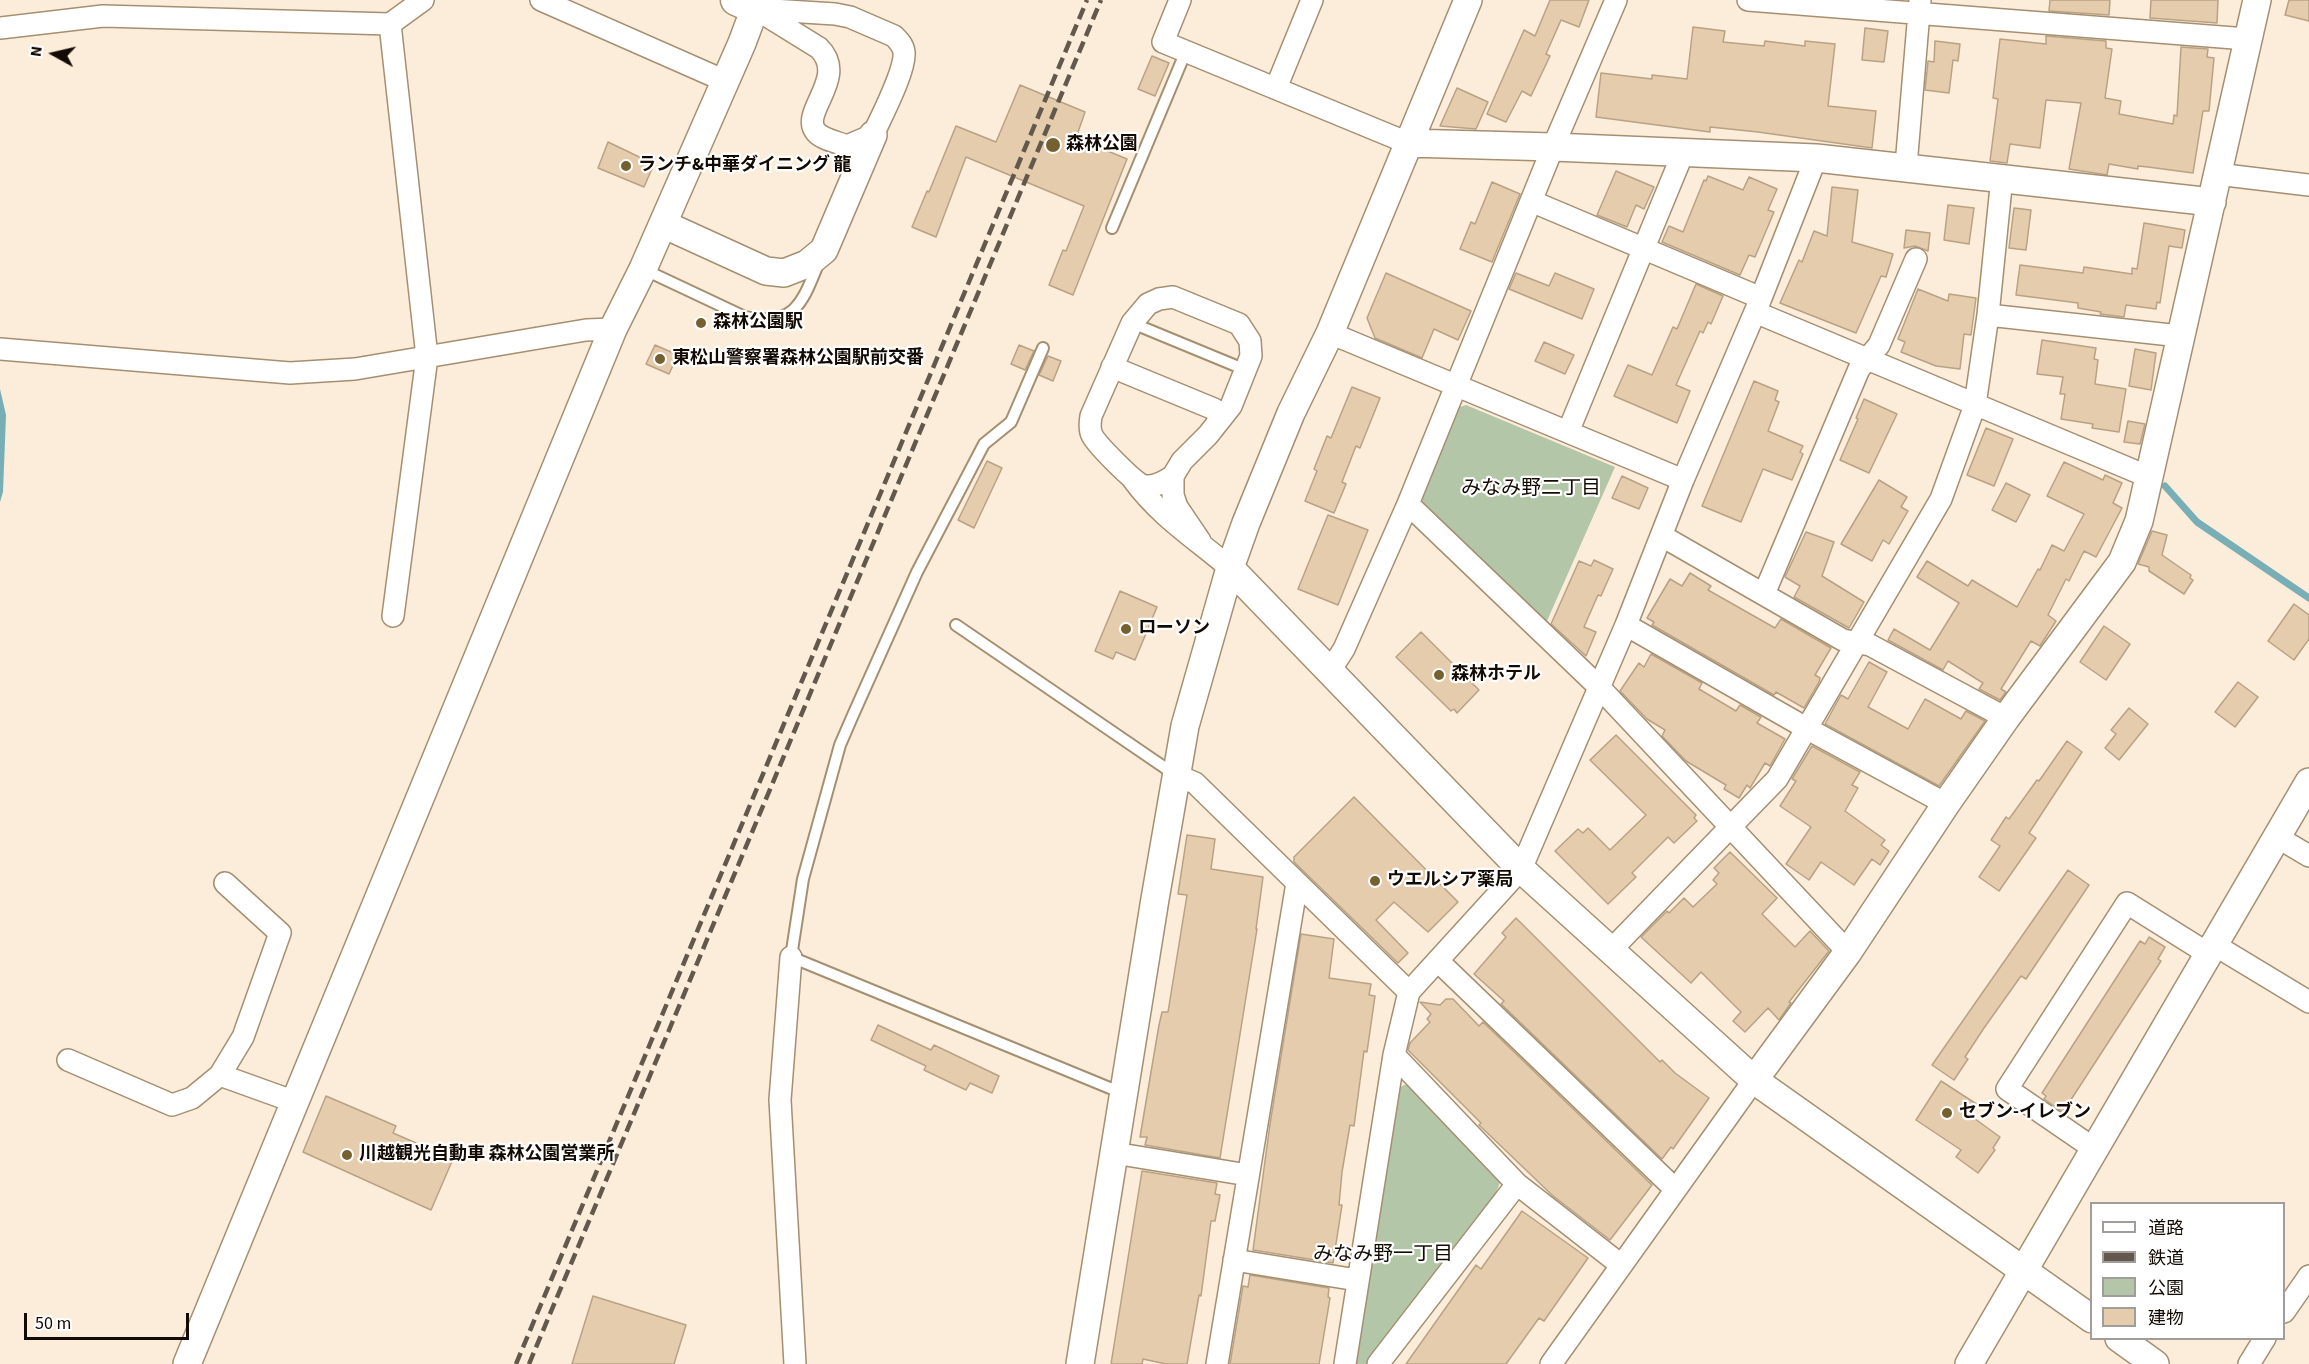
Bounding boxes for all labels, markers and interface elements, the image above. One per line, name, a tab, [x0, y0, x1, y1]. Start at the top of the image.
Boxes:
north arrow	[24, 24, 84, 84]
text: N	[25, 45, 48, 58]
place label: 森林公園	[1066, 134, 1138, 156]
marker: 森林公園	[1044, 136, 1062, 154]
place label: ランチ&中華ダイニング 龍	[638, 155, 852, 177]
marker: ランチ&中華ダイニング 龍	[619, 159, 633, 173]
place label: 森林公園駅	[713, 312, 803, 334]
marker: 森林公園駅	[694, 316, 708, 330]
place label: 東松山警察署森林公園駅前交番	[672, 348, 924, 370]
marker: 東松山警察署森林公園駅前交番	[653, 352, 667, 366]
district label: みなみ野二丁目	[1461, 478, 1601, 502]
place label: ローソン	[1138, 618, 1210, 640]
marker: ローソン	[1119, 622, 1133, 636]
place label: 森林ホテル	[1451, 664, 1541, 686]
marker: 森林ホテル	[1432, 668, 1446, 682]
place label: ウエルシア薬局	[1387, 870, 1513, 892]
marker: ウエルシア薬局	[1368, 874, 1382, 888]
place label: セブン-イレブン	[1959, 1102, 2091, 1124]
marker: セブン-イレブン	[1940, 1106, 1954, 1120]
place label: 川越観光自動車 森林公園営業所	[359, 1144, 615, 1166]
marker: 川越観光自動車 森林公園営業所	[340, 1148, 354, 1162]
legend	[2090, 1202, 2285, 1340]
text: 道路	[2148, 1216, 2184, 1241]
district label: みなみ野一丁目	[1313, 1244, 1453, 1268]
text: 鉄道	[2148, 1246, 2184, 1271]
text: 公園	[2148, 1276, 2184, 1301]
scale bar	[27, 1301, 192, 1339]
text: 建物	[2148, 1306, 2184, 1331]
text: 50 m	[35, 1311, 71, 1336]

